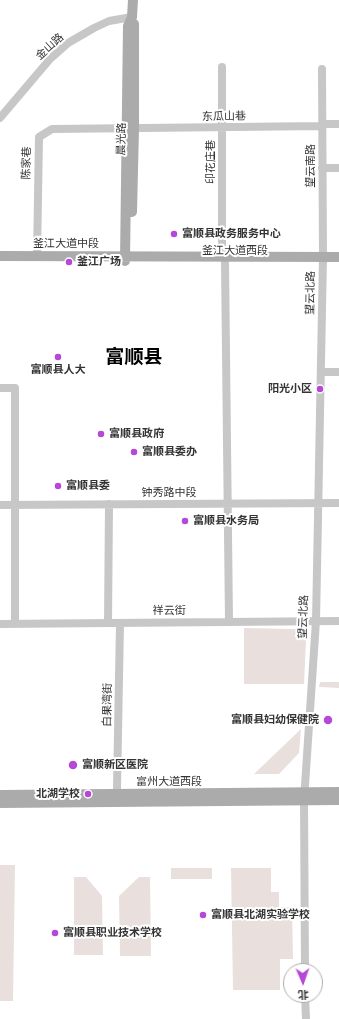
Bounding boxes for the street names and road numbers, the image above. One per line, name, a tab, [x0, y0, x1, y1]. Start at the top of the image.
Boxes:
street label: 金山路	[33, 31, 67, 63]
street label: 东瓜山巷	[202, 110, 246, 124]
street label: 晨光路	[115, 122, 129, 156]
street label: 印花庄巷	[204, 140, 218, 184]
street label: 望云南路	[304, 144, 318, 188]
street label: 陈家巷	[20, 146, 34, 180]
street label: 釜江大道中段	[33, 237, 99, 251]
street label: 釜江大道西段	[202, 244, 268, 258]
street label: 望云北路	[304, 271, 318, 315]
street label: 钟秀路中段	[142, 486, 196, 500]
street label: 望云北路	[297, 595, 311, 639]
street label: 祥云街	[153, 604, 185, 618]
street label: 白果湾街	[101, 683, 115, 727]
street label: 富州大道西段	[136, 775, 202, 789]

